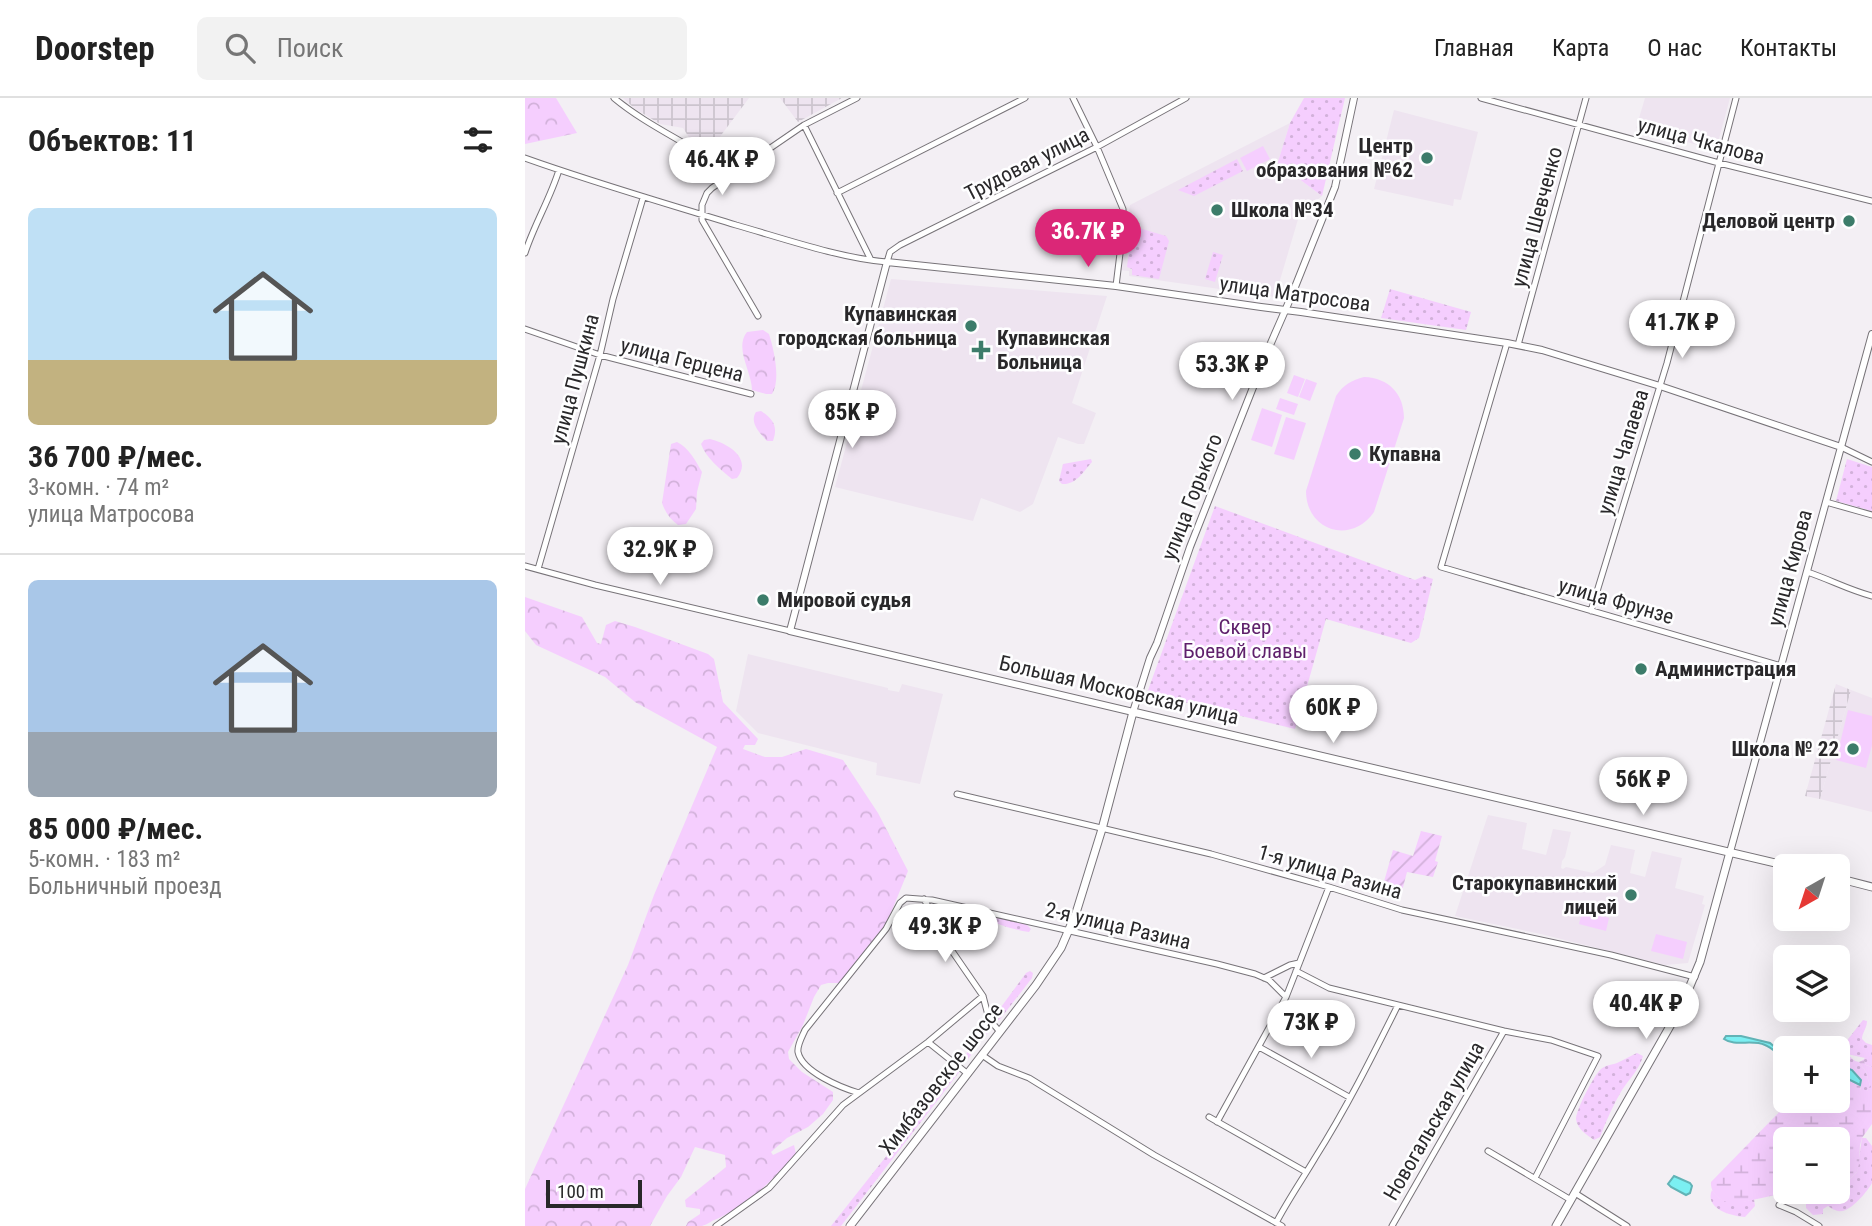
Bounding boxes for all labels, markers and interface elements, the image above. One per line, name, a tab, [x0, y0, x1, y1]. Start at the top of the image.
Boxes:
search box	[197, 17, 687, 80]
text: Doorstep	[35, 29, 155, 68]
icon: search	[221, 29, 259, 67]
text: Поиск	[277, 33, 344, 63]
text: Главная	[1434, 34, 1514, 62]
text: Карта	[1552, 34, 1609, 62]
text: О нас	[1647, 34, 1702, 62]
text: Контакты	[1740, 34, 1837, 62]
street label: улица Чкалова	[1635, 113, 1767, 169]
icon: filters	[459, 121, 497, 159]
street label: Трудовая улица	[961, 122, 1093, 206]
text: Объектов: 11	[28, 123, 196, 158]
place label: Центр образования №62	[1256, 134, 1413, 182]
pin: 46.4K ₽	[657, 138, 787, 197]
street label: улица Шевченко	[1507, 144, 1567, 290]
text: 46.4K ₽	[685, 146, 759, 173]
marker: Центр образования №62	[1419, 150, 1435, 166]
place label: Школа №34	[1231, 198, 1334, 222]
marker: Школа №34	[1209, 202, 1225, 218]
pin: 36.7K ₽	[1023, 209, 1153, 269]
place label: Деловой центр	[1702, 209, 1835, 233]
marker: Деловой центр	[1841, 213, 1857, 229]
text: 36.7K ₽	[1051, 218, 1125, 245]
icon: home	[200, 253, 326, 379]
street label: улица Матросова	[1218, 272, 1372, 316]
pin: 41.7K ₽	[1617, 300, 1747, 360]
place label: Купавинская городская больница	[778, 302, 957, 350]
text: 41.7K ₽	[1645, 309, 1719, 336]
street label: улица Пушкина	[546, 311, 604, 447]
marker: Купавинская городская больница	[963, 318, 979, 334]
place label: Купавинская Больница	[997, 326, 1110, 374]
street label: улица Герцена	[618, 333, 746, 387]
marker: Купавинская Больница	[971, 340, 991, 360]
pin: 53.3K ₽	[1167, 342, 1297, 402]
text: 53.3K ₽	[1195, 351, 1269, 378]
street label: улица Чапаева	[1593, 387, 1653, 517]
pin: 85K ₽	[803, 390, 901, 450]
text: 85K ₽	[824, 399, 880, 426]
street label: улица Горького	[1157, 430, 1227, 564]
text: 36 700 ₽/мес.	[28, 439, 203, 474]
place label: Купавна	[1369, 442, 1441, 466]
marker: Купавна	[1347, 446, 1363, 462]
text: 3-комн. · 74 m²	[28, 474, 169, 501]
text: улица Матросова	[28, 501, 195, 528]
street label: улица Кирова	[1763, 507, 1817, 629]
pin: 32.9K ₽	[595, 528, 725, 587]
text: 32.9K ₽	[623, 536, 697, 563]
street label: улица Фрунзе	[1556, 573, 1677, 629]
place label: Мировой судья	[777, 588, 911, 612]
marker: Мировой судья	[755, 592, 771, 608]
park label: Сквер Боевой славы	[1183, 615, 1307, 663]
icon: home	[200, 625, 326, 751]
street label: Большая Московская улица	[997, 651, 1241, 729]
place label: Администрация	[1655, 657, 1796, 681]
marker: Администрация	[1633, 661, 1649, 677]
pin: 60K ₽	[1284, 686, 1382, 745]
text: 60K ₽	[1305, 694, 1361, 721]
place label: Школа № 22	[1732, 737, 1839, 761]
marker: Школа № 22	[1845, 741, 1861, 757]
pin: 56K ₽	[1594, 758, 1692, 817]
text: 56K ₽	[1615, 766, 1671, 793]
text: 85 000 ₽/мес.	[28, 811, 203, 846]
street label: 1-я улица Разина	[1255, 840, 1405, 904]
text: 5-комн. · 183 m²	[28, 846, 180, 873]
north arrow	[1773, 854, 1850, 931]
map controls	[1773, 854, 1850, 1204]
place label: Старокупавинский лицей	[1452, 871, 1617, 919]
text: Больничный проезд	[28, 873, 222, 900]
marker: Старокупавинский лицей	[1623, 887, 1639, 903]
street label: 2-я улица Разина	[1043, 898, 1193, 954]
pin: 49.3K ₽	[880, 904, 1010, 964]
text: 49.3K ₽	[908, 913, 982, 940]
button: layers	[1773, 945, 1850, 1022]
pin: 40.4K ₽	[1581, 982, 1711, 1041]
text: 40.4K ₽	[1609, 990, 1683, 1017]
street label: Химбазовское шоссе	[874, 998, 1008, 1160]
pin: 73K ₽	[1262, 1000, 1360, 1060]
text: 73K ₽	[1283, 1009, 1339, 1036]
button: +	[1773, 1036, 1850, 1113]
street label: Новогальская улица	[1379, 1038, 1489, 1204]
button: −	[1773, 1127, 1850, 1204]
scale bar	[546, 1177, 642, 1209]
text: 100 m	[557, 1180, 604, 1203]

